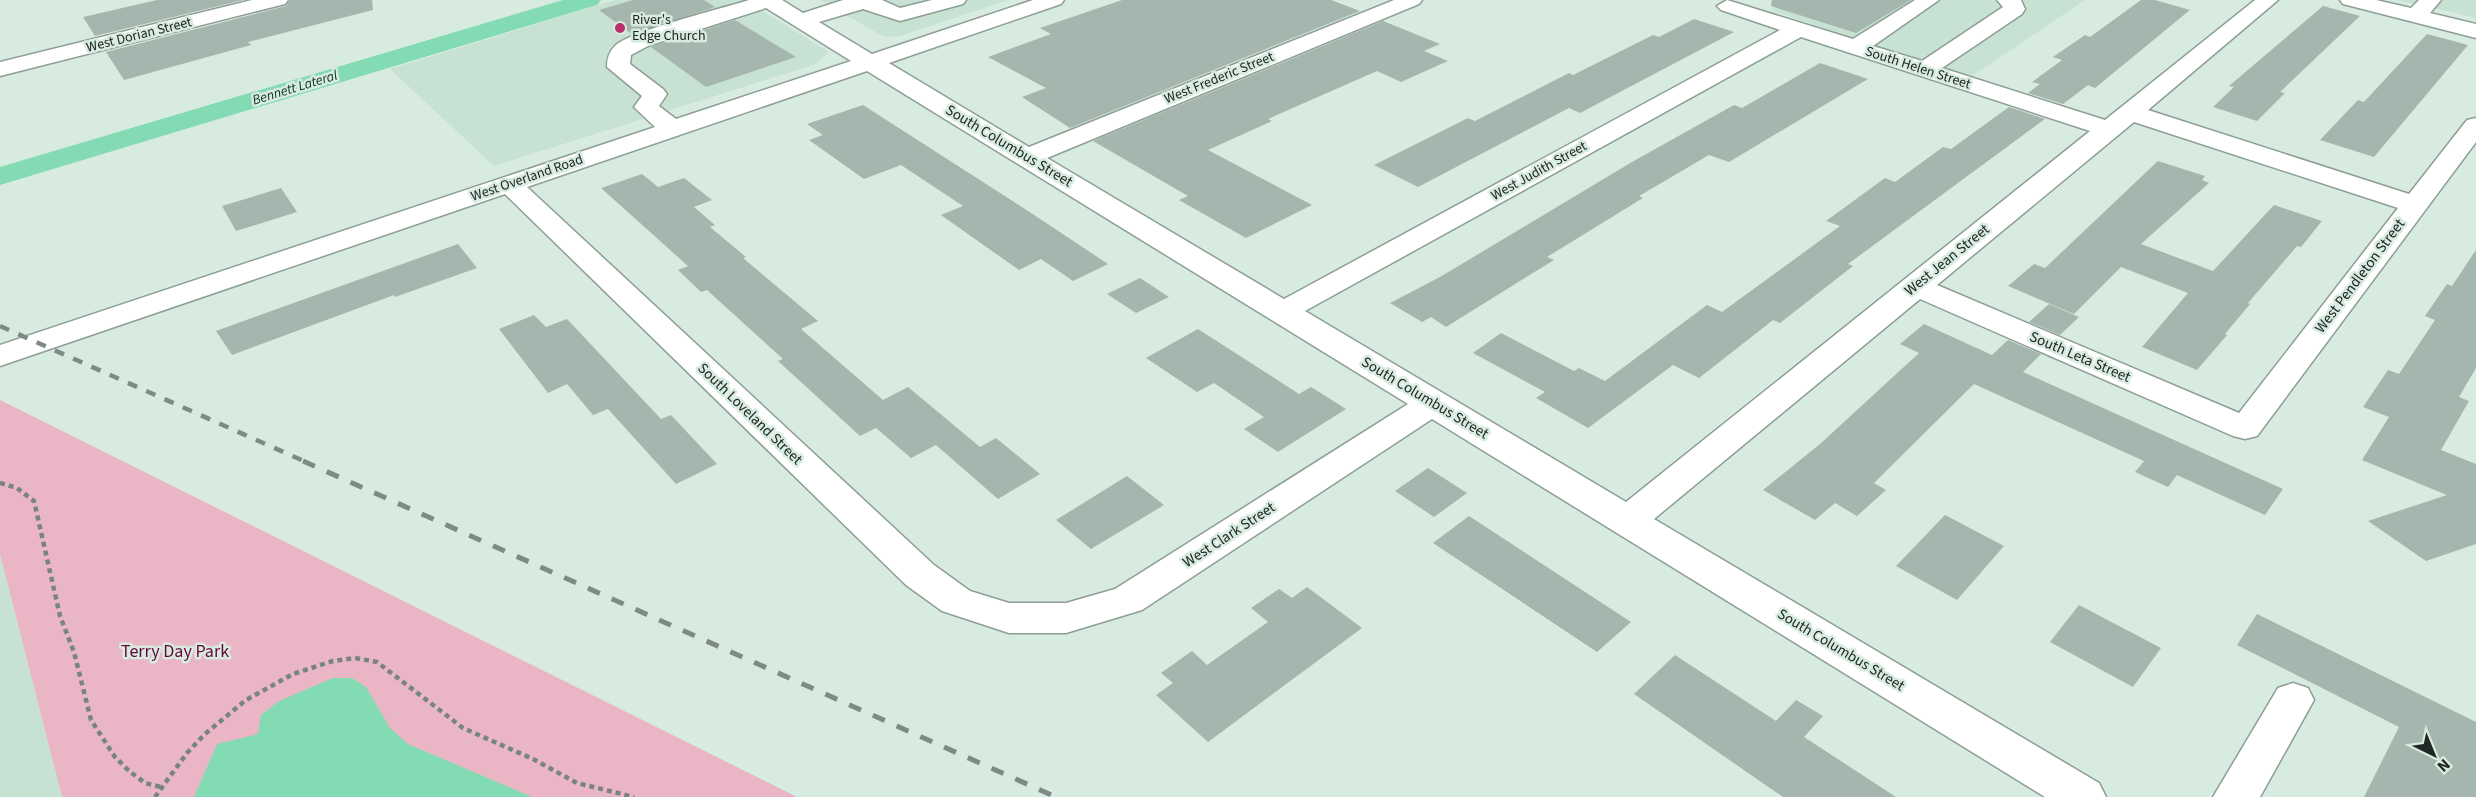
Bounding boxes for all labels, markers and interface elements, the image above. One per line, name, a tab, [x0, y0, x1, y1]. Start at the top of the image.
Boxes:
place label: River's Edge Church	[632, 10, 706, 46]
street label: West Dorian Street	[84, 12, 194, 58]
marker: River's Edge Church	[613, 21, 627, 35]
street label: South Helen Street	[1863, 42, 1974, 95]
street label: West Frederic Street	[1161, 47, 1277, 109]
water label: Bennett Lateral	[250, 65, 341, 110]
street label: South Columbus Street	[941, 100, 1077, 192]
street label: West Judith Street	[1487, 136, 1591, 206]
street label: West Overland Road	[468, 149, 586, 207]
street label: West Pendleton Street	[2310, 214, 2410, 338]
street label: West Jean Street	[1900, 219, 1994, 301]
street label: South Leta Street	[2026, 326, 2134, 388]
street label: South Columbus Street	[1357, 352, 1493, 444]
street label: South Loveland Street	[693, 358, 807, 470]
street label: West Clark Street	[1179, 497, 1279, 573]
street label: South Columbus Street	[1773, 604, 1909, 696]
park label: Terry Day Park	[121, 639, 229, 664]
north arrow	[2404, 725, 2464, 785]
text: N	[2432, 754, 2455, 777]

